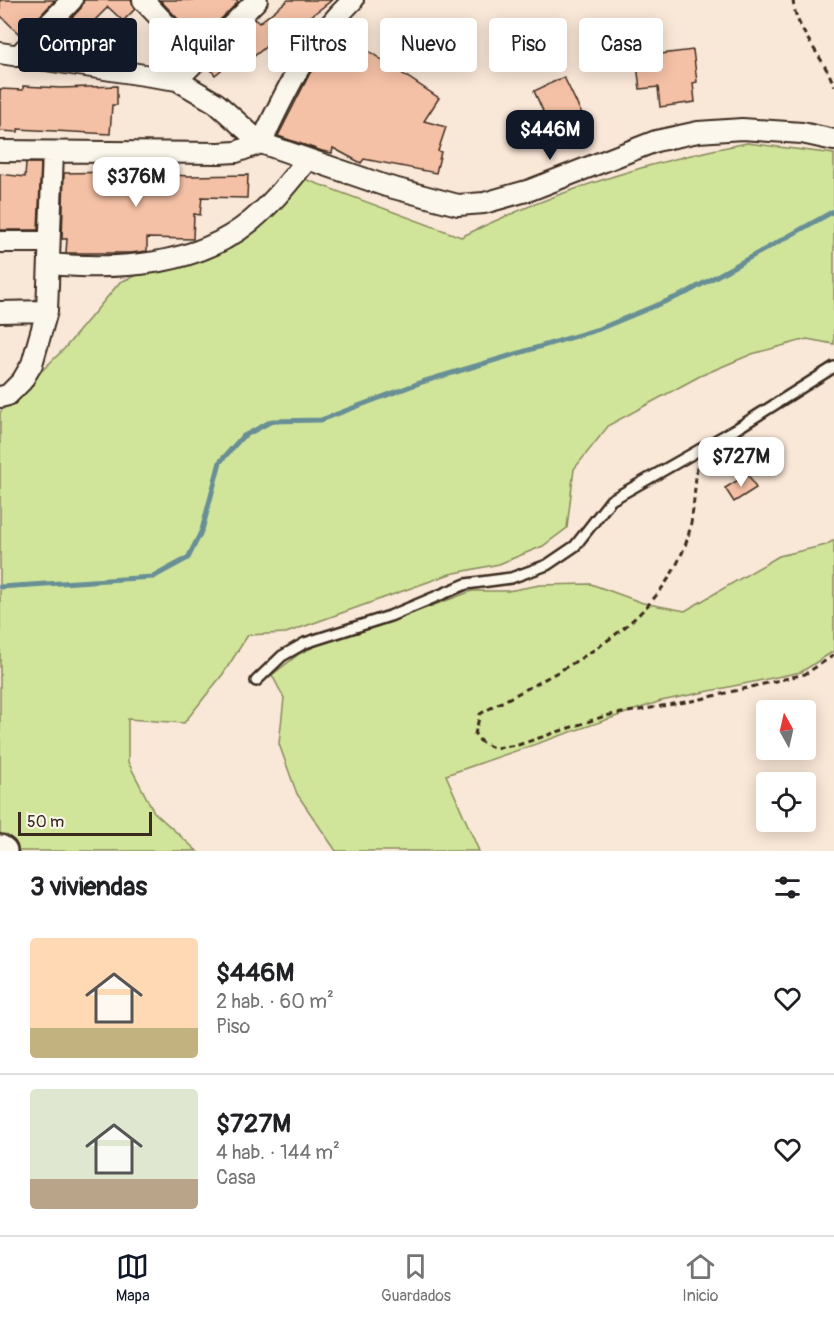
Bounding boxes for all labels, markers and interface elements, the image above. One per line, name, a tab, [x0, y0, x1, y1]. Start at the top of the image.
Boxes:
chip: Comprar	[18, 18, 137, 72]
chip: Alquilar	[149, 18, 256, 72]
chip: Filtros	[268, 18, 368, 72]
chip: Nuevo	[380, 18, 477, 72]
chip: Piso	[489, 18, 567, 72]
chip: Casa	[579, 18, 663, 72]
pin: $446M	[508, 110, 592, 161]
text: $446M	[520, 117, 580, 142]
pin: $376M	[94, 157, 178, 208]
text: $376M	[107, 164, 165, 189]
pin: $727M	[699, 437, 783, 488]
text: $727M	[712, 444, 770, 469]
north arrow	[756, 700, 816, 760]
map controls	[756, 700, 816, 832]
button: locate	[756, 772, 816, 832]
scale bar	[18, 809, 152, 836]
text: 50 m	[27, 812, 64, 832]
text: 3 viviendas	[30, 871, 147, 903]
icon: filters	[771, 871, 804, 904]
text: $446M	[216, 957, 294, 989]
icon: home	[78, 962, 150, 1034]
icon: heart	[771, 982, 804, 1015]
text: 2 hab. · 60 m²	[216, 989, 334, 1014]
text: Piso	[216, 1014, 250, 1039]
text: $727M	[216, 1108, 291, 1140]
icon: home	[78, 1113, 150, 1185]
icon: heart	[771, 1133, 804, 1166]
text: 4 hab. · 144 m²	[216, 1140, 340, 1165]
text: Casa	[216, 1165, 256, 1190]
tab: Mapa	[116, 1250, 150, 1306]
tab: Guardados	[381, 1250, 451, 1306]
tab: Inicio	[682, 1250, 718, 1306]

